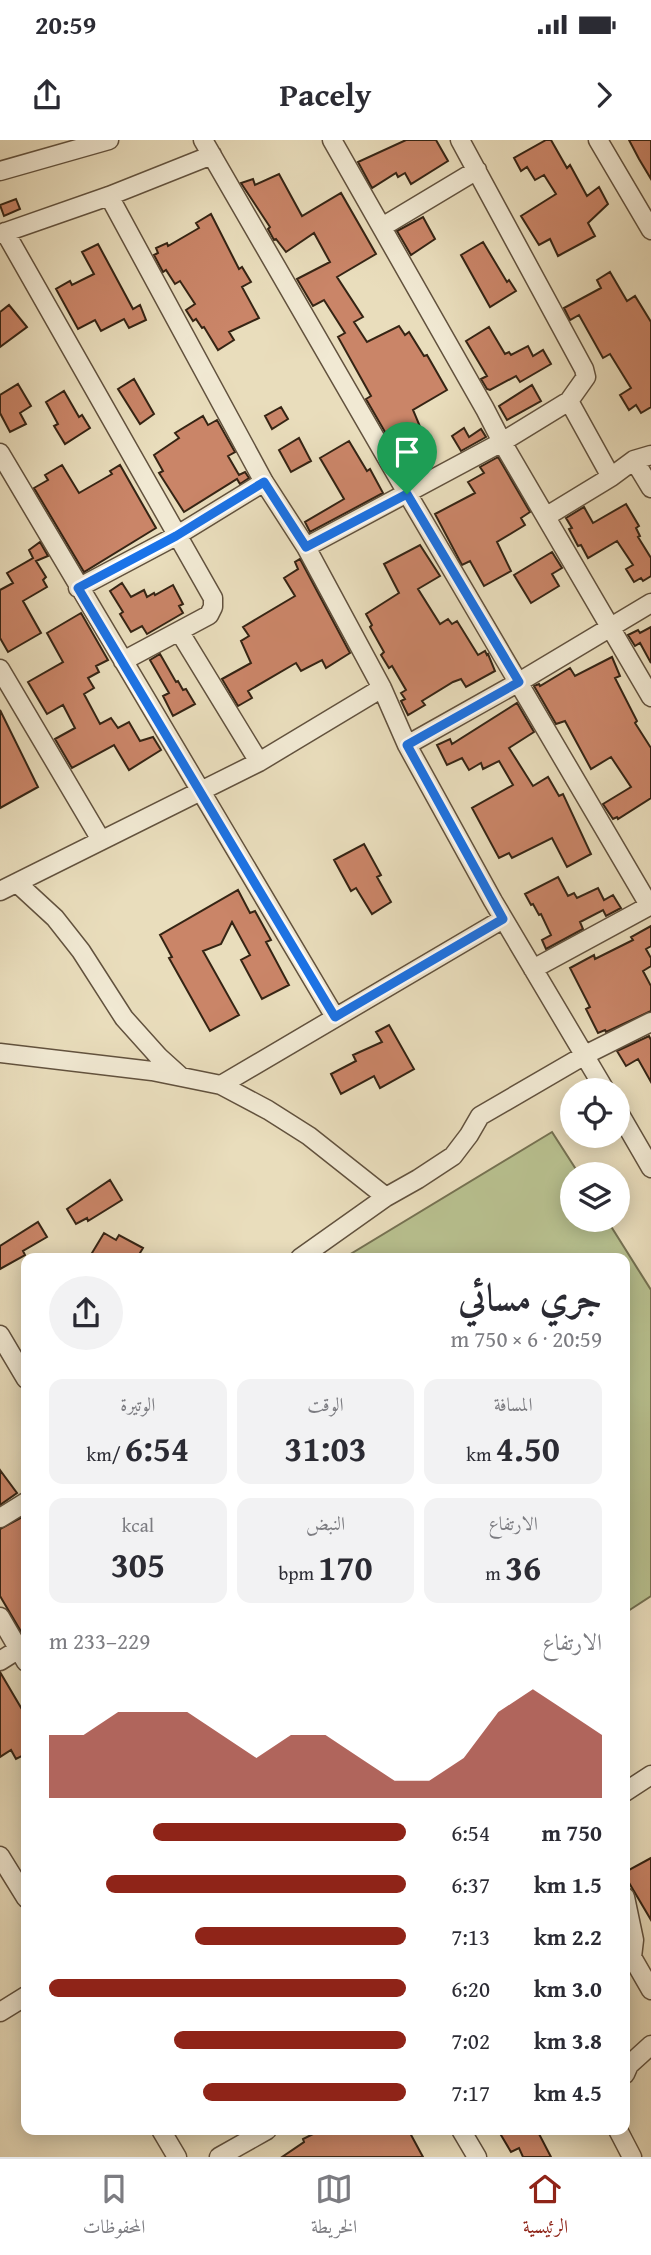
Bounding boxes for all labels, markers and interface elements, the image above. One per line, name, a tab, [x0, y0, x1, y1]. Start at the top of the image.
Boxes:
text: 20:59	[35, 5, 96, 44]
text: Pacely	[280, 71, 371, 118]
icon: share	[28, 76, 66, 114]
icon: forward	[585, 76, 623, 114]
pin	[377, 422, 437, 494]
icon: arrive	[388, 433, 426, 471]
map controls	[560, 1078, 630, 1232]
button: locate	[560, 1078, 630, 1148]
button: layers	[560, 1162, 630, 1232]
text: جري مسائي	[458, 1268, 602, 1324]
button: share	[49, 1276, 123, 1350]
text: 20:59 · 6 × 750 m	[450, 1322, 602, 1355]
text: الوتيرة	[120, 1390, 155, 1418]
text: الوقت	[307, 1390, 344, 1418]
text: المسافة	[494, 1390, 533, 1418]
text: 6:54	[125, 1423, 189, 1474]
text: 31:03	[284, 1423, 367, 1474]
text: 4.50	[496, 1423, 560, 1474]
text: /km	[87, 1440, 125, 1468]
text: km	[466, 1440, 496, 1468]
text: النبض	[306, 1509, 345, 1537]
text: الارتفاع	[489, 1509, 538, 1537]
text: kcal	[122, 1511, 154, 1539]
text: 305	[111, 1539, 165, 1590]
text: 170	[318, 1542, 373, 1593]
text: 36	[505, 1542, 541, 1593]
text: bpm	[278, 1559, 318, 1587]
text: m	[485, 1559, 505, 1587]
text: 229–233 m	[49, 1624, 150, 1657]
text: الارتفاع	[542, 1625, 602, 1658]
text: 6:54	[451, 1816, 490, 1849]
text: 750 m	[541, 1816, 602, 1849]
text: 6:37	[451, 1868, 490, 1901]
text: 1.5 km	[534, 1868, 602, 1901]
text: 7:13	[451, 1920, 490, 1953]
text: 2.2 km	[534, 1920, 602, 1953]
text: 6:20	[451, 1972, 490, 2005]
text: 3.0 km	[534, 1972, 602, 2005]
text: 7:02	[451, 2024, 490, 2057]
text: 3.8 km	[534, 2024, 602, 2057]
text: 7:17	[451, 2076, 490, 2109]
text: 4.5 km	[534, 2076, 602, 2109]
tab: المحفوظات	[83, 2170, 145, 2245]
tab: الخريطة	[311, 2170, 357, 2245]
tab: الرئيسية	[523, 2170, 568, 2245]

